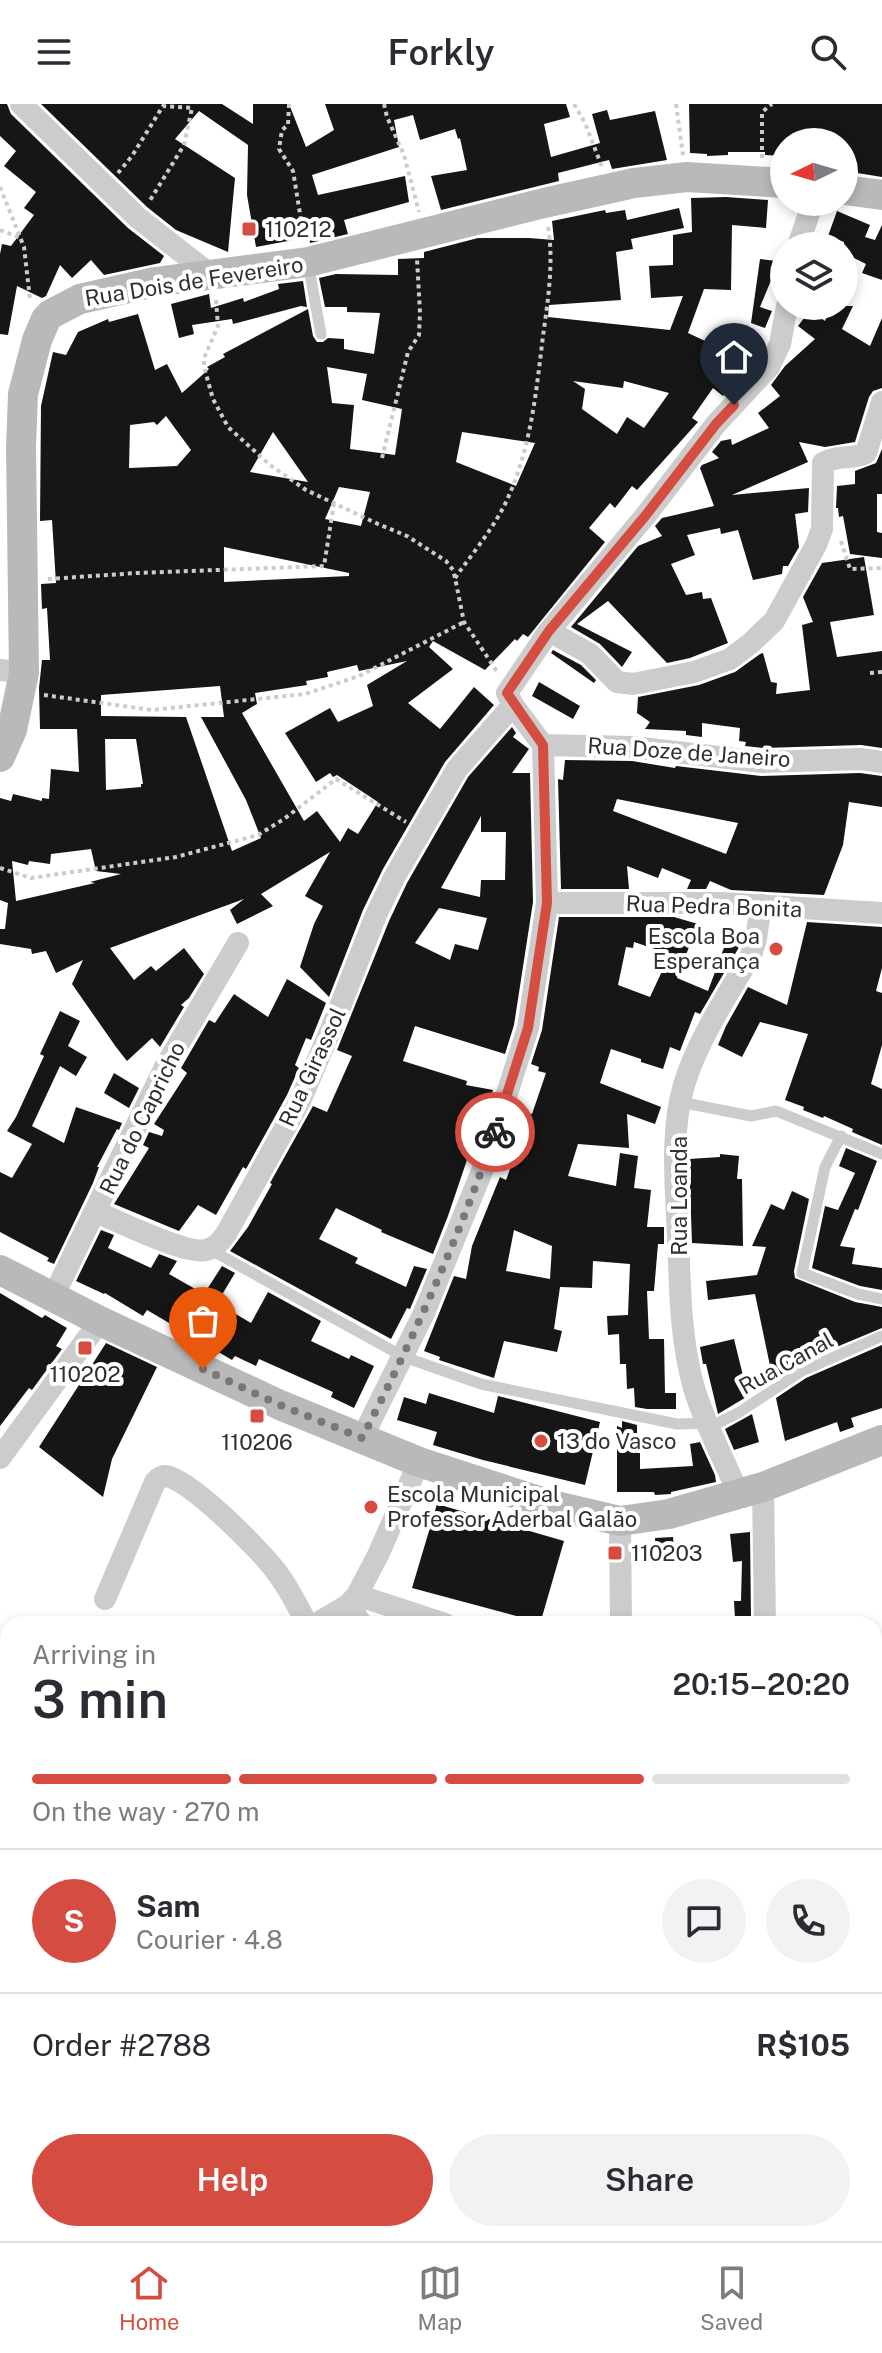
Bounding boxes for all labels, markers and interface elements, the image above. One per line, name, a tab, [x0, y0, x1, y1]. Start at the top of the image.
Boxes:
icon: menu	[32, 30, 76, 74]
icon: search	[806, 30, 850, 74]
text: Forkly	[387, 31, 495, 73]
north arrow	[770, 128, 858, 216]
map controls	[770, 128, 858, 320]
place label: 110212	[265, 216, 332, 242]
marker: 110212	[240, 220, 258, 238]
button: layers	[770, 232, 858, 320]
street label: Rua Dois de Fevereiro	[83, 251, 305, 311]
pin	[700, 323, 768, 405]
icon: home	[712, 335, 756, 379]
street label: Rua Doze de Janeiro	[587, 732, 791, 772]
street label: Rua Pedra Bonita	[625, 890, 803, 922]
place label: Escola Boa Esperança	[648, 923, 760, 974]
marker: Escola Boa Esperança	[767, 940, 785, 958]
street label: Rua Girassol	[273, 1003, 351, 1131]
street label: Rua do Capricho	[94, 1037, 190, 1199]
courier	[455, 1092, 535, 1172]
icon: bike	[473, 1110, 517, 1154]
street label: Rua Loanda	[666, 1136, 692, 1256]
pin	[169, 1287, 237, 1369]
icon: bag	[181, 1299, 225, 1343]
street label: Rua Canal	[734, 1327, 838, 1399]
marker: 110202	[76, 1339, 94, 1357]
place label: 110202	[49, 1361, 121, 1387]
marker: 110206	[248, 1407, 266, 1425]
place label: 13 do Vasco	[557, 1428, 676, 1454]
place label: 110206	[221, 1429, 293, 1455]
marker: 13 do Vasco	[532, 1432, 550, 1450]
place label: Escola Municipal Professor Aderbal Galão	[387, 1481, 637, 1532]
marker: Escola Municipal Professor Aderbal Galão	[362, 1498, 380, 1516]
place label: 110203	[631, 1540, 703, 1566]
marker: 110203	[606, 1544, 624, 1562]
text: Arriving in	[32, 1639, 156, 1670]
text: 20:15–20:20	[673, 1666, 850, 1702]
text: 3 min	[32, 1669, 168, 1730]
text: On the way · 270 m	[32, 1796, 260, 1827]
button: chat	[662, 1879, 746, 1963]
button: phone	[766, 1879, 850, 1963]
text: Sam	[136, 1888, 200, 1924]
text: S	[64, 1903, 84, 1939]
text: Courier · 4.8	[136, 1924, 283, 1955]
text: Order #2788	[32, 2027, 211, 2063]
text: R$105	[756, 2027, 850, 2063]
button: Help	[32, 2134, 433, 2226]
button: Share	[449, 2134, 850, 2226]
tab: Home	[119, 2261, 180, 2335]
tab: Map	[418, 2261, 462, 2335]
tab: Saved	[700, 2261, 763, 2335]

